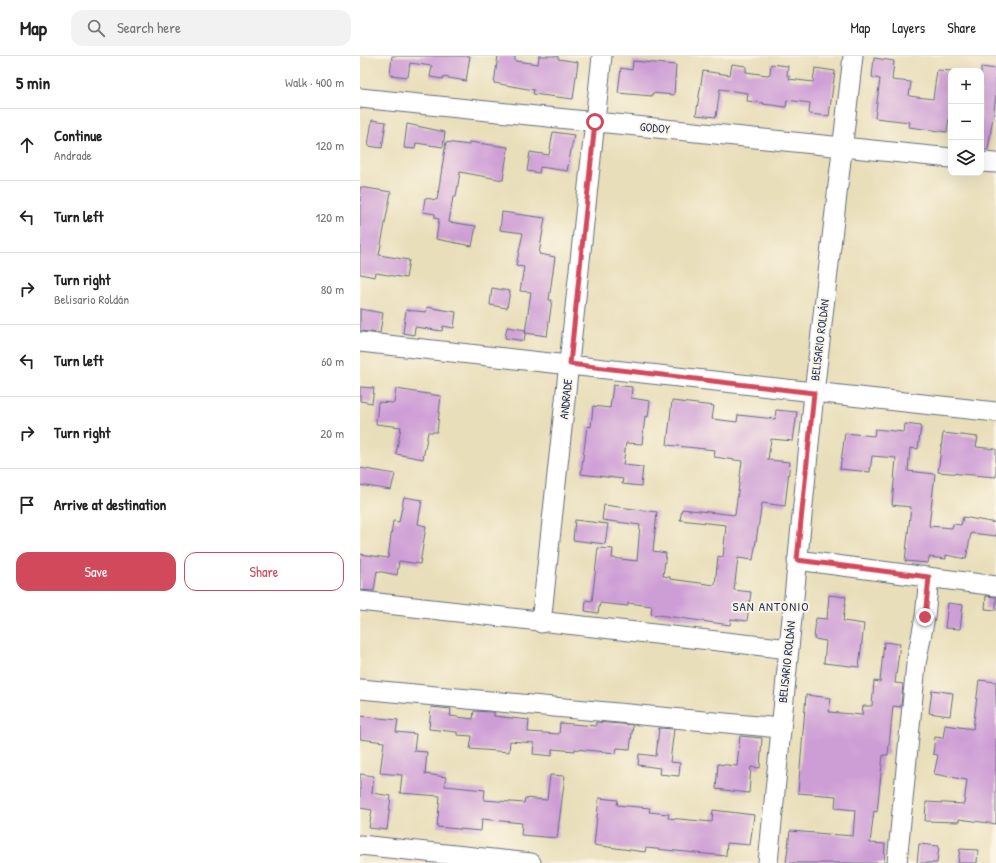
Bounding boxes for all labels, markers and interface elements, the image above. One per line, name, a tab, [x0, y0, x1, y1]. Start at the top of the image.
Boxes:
search box	[71, 10, 351, 46]
text: Map	[20, 15, 47, 41]
icon: search	[85, 17, 107, 39]
text: Search here	[117, 17, 181, 38]
text: Map	[850, 18, 870, 37]
text: Layers	[892, 18, 925, 37]
text: Share	[947, 18, 976, 37]
map controls	[948, 68, 984, 176]
button: +	[948, 68, 984, 104]
text: 5 min	[16, 71, 50, 94]
text: Walk · 400 m	[285, 73, 344, 91]
button: −	[948, 104, 984, 140]
route start	[586, 113, 604, 131]
street label: GODOY	[639, 117, 672, 138]
text: Continue	[54, 125, 102, 146]
icon: ahead	[16, 134, 38, 156]
text: 120 m	[316, 136, 344, 154]
button: layers	[948, 140, 984, 176]
text: Andrade	[54, 146, 92, 164]
icon: left	[16, 206, 38, 228]
text: Turn left	[54, 206, 104, 227]
text: 120 m	[316, 208, 344, 226]
text: Turn right	[54, 269, 110, 290]
icon: right	[16, 278, 38, 300]
text: 80 m	[321, 280, 344, 298]
text: Belisario Roldán	[54, 290, 129, 308]
street label: BELISARIO ROLDÁN	[806, 298, 833, 382]
icon: left	[16, 350, 38, 372]
text: Turn left	[54, 350, 104, 371]
text: 60 m	[321, 352, 344, 370]
street label: ANDRADE	[555, 377, 576, 420]
icon: right	[16, 422, 38, 444]
text: Turn right	[54, 422, 110, 443]
text: 20 m	[320, 424, 344, 442]
icon: arrive	[16, 494, 38, 516]
text: Arrive at destination	[54, 494, 166, 515]
button: Save	[16, 552, 176, 591]
button: Share	[184, 552, 344, 591]
district label: SAN ANTONIO	[733, 597, 810, 615]
route end	[916, 608, 934, 626]
street label: BELISARIO ROLDÁN	[774, 620, 799, 704]

